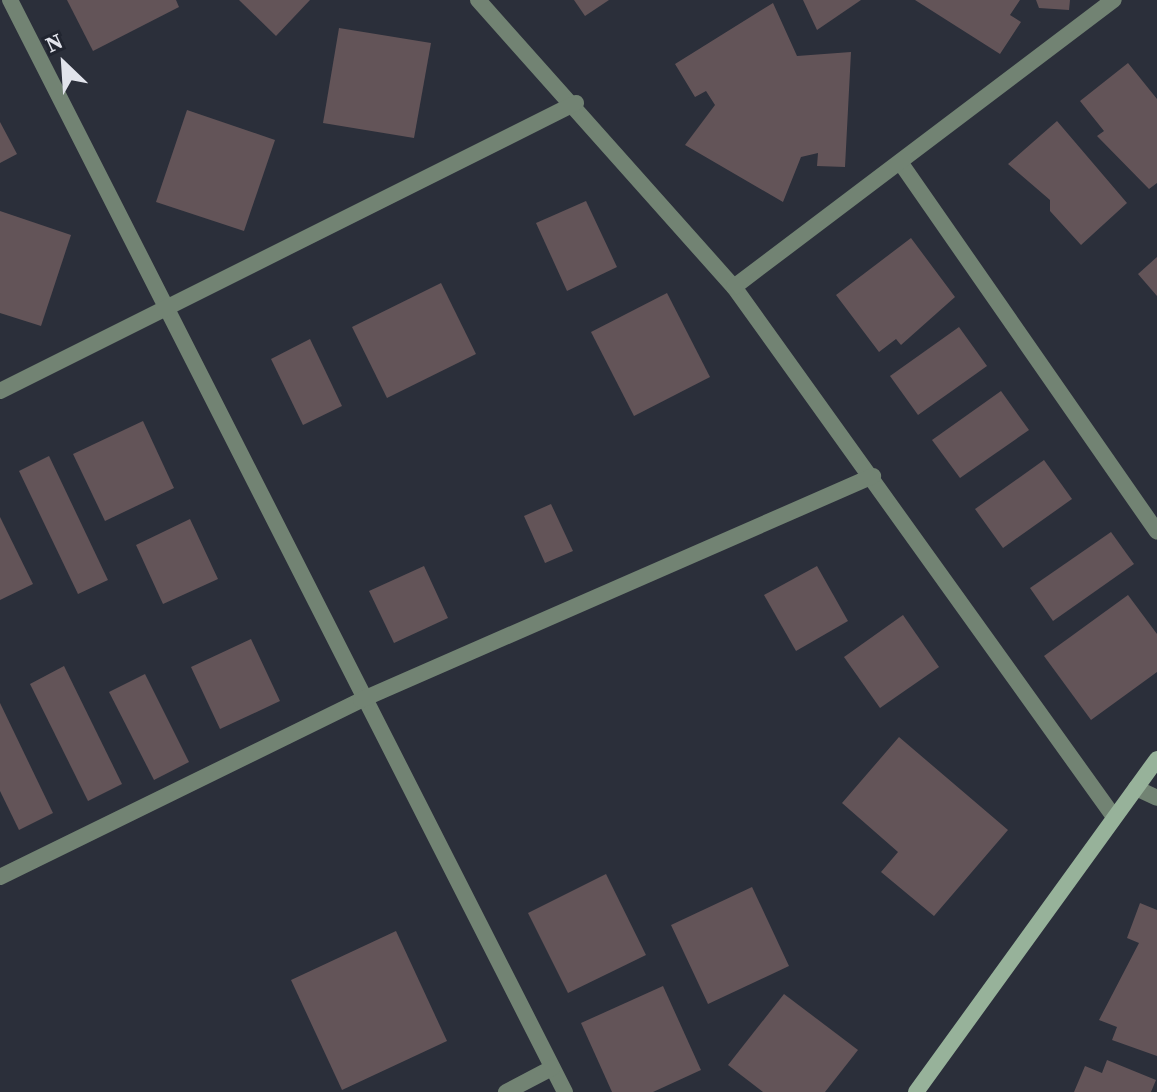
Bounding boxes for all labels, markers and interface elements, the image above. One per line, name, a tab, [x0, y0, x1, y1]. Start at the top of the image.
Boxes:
north arrow	[24, 24, 104, 104]
text: N	[40, 25, 67, 59]

